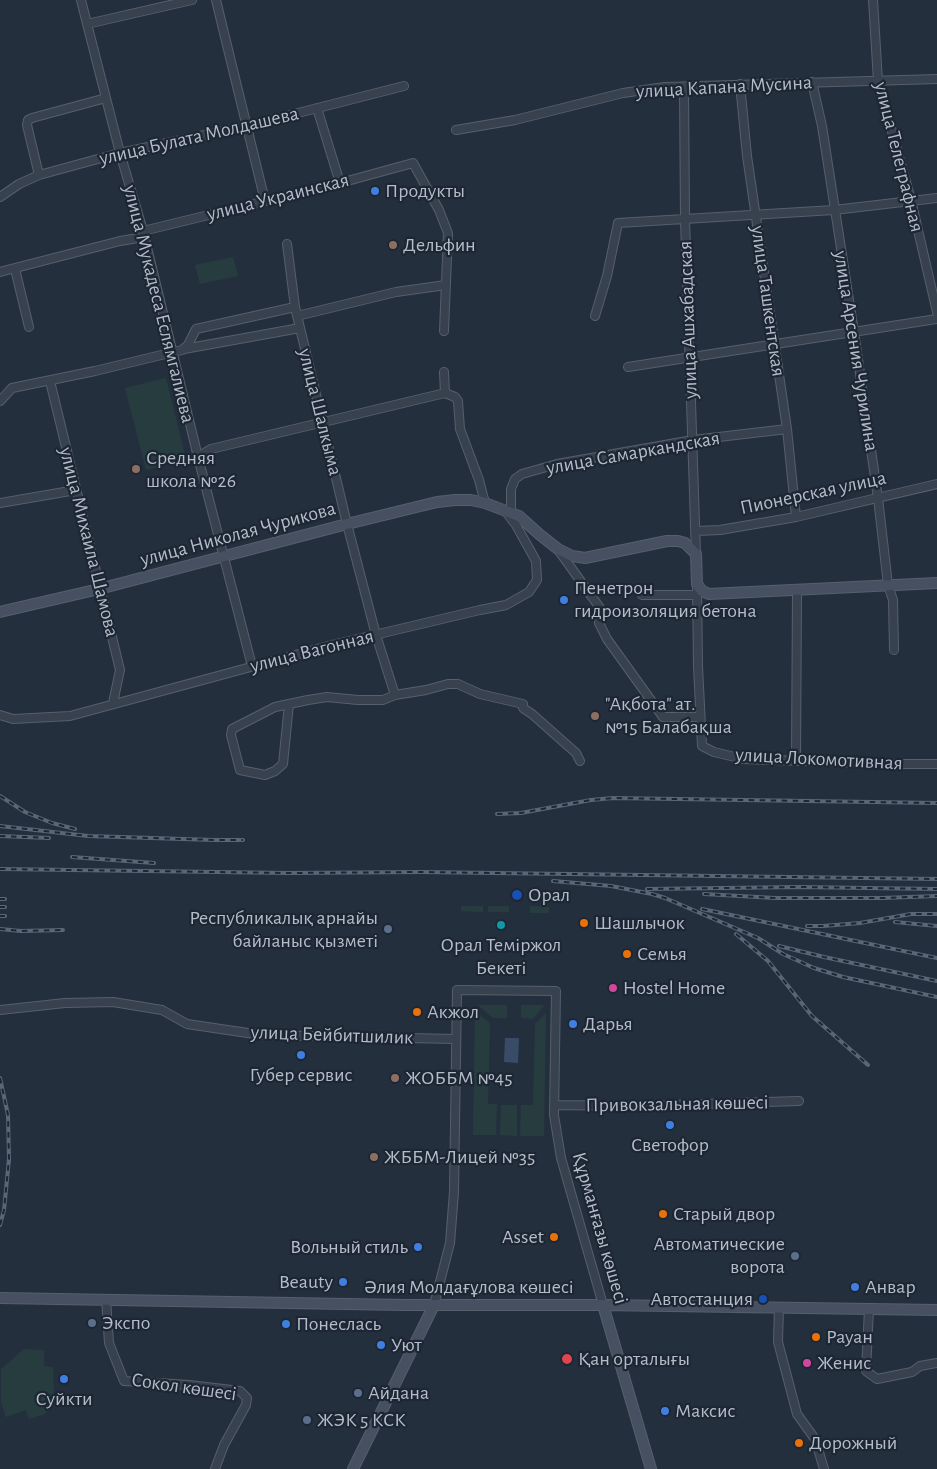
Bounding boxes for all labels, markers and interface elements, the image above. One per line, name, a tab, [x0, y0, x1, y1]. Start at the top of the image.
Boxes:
street label: улица Капана Мусина	[635, 70, 813, 104]
street label: улица Телеграфная	[869, 80, 929, 234]
street label: улица Булата Молдашева	[97, 101, 301, 171]
street label: улица Украинская	[204, 168, 352, 226]
place label: Продукты	[385, 179, 465, 203]
street label: улица Мукадеса Еслямгалиева	[118, 182, 200, 426]
marker: Продукты	[369, 185, 381, 197]
street label: улица Ташкентская	[746, 224, 790, 378]
place label: Дельфин	[403, 233, 476, 257]
marker: Дельфин	[387, 239, 399, 251]
street label: улица Ашхабадская	[673, 241, 703, 399]
street label: улица Арсения Чурилина	[828, 249, 884, 453]
street label: улица Шалкыма	[293, 346, 347, 478]
street label: улица Самаркандская	[544, 426, 722, 480]
street label: улица Михаила Шамова	[54, 445, 124, 639]
place label: Средняя школа №26	[146, 446, 236, 493]
marker: Средняя школа №26	[130, 463, 142, 475]
street label: Пионерская улица	[738, 466, 888, 520]
street label: улица Николая Чурикова	[138, 496, 338, 572]
place label: Пенетрон гидроизоляция бетона	[574, 576, 757, 623]
marker: Пенетрон гидроизоляция бетона	[558, 594, 570, 606]
street label: улица Вагонная	[248, 624, 376, 678]
place label: "Ақбота" ат. №15 Балабақша	[605, 692, 732, 739]
marker: "Ақбота" ат. №15 Балабақша	[589, 710, 601, 722]
street label: улица Локомотивная	[735, 743, 903, 775]
place label: Орал	[528, 883, 570, 907]
marker: Орал	[510, 888, 524, 902]
place label: Республикалық арнайы байланыс қызметі	[189, 906, 378, 953]
place label: Шашлычок	[594, 911, 685, 935]
marker: Шашлычок	[578, 917, 590, 929]
marker: Орал Теміржол Бекеті	[495, 919, 507, 931]
marker: Республикалық арнайы байланыс қызметі	[382, 923, 394, 935]
place label: Орал Теміржол Бекеті	[441, 933, 561, 980]
place label: Семья	[637, 942, 687, 966]
marker: Семья	[621, 948, 633, 960]
place label: Hostel Home	[623, 976, 725, 1000]
marker: Hostel Home	[607, 982, 619, 994]
place label: Акжол	[427, 1000, 479, 1024]
marker: Акжол	[411, 1006, 423, 1018]
place label: Дарья	[583, 1012, 633, 1036]
marker: Дарья	[567, 1018, 579, 1030]
street label: улица Бейбитшилик	[250, 1020, 414, 1050]
marker: Губер сервис	[295, 1049, 307, 1061]
place label: Губер сервис	[249, 1063, 353, 1087]
place label: ЖОББМ №45	[405, 1066, 513, 1090]
marker: ЖОББМ №45	[389, 1072, 401, 1084]
street label: Привокзальная көшесі	[585, 1090, 769, 1118]
marker: Светофор	[664, 1119, 676, 1131]
place label: Светофор	[631, 1133, 709, 1157]
place label: ЖББМ-Лицей №35	[384, 1145, 535, 1169]
street label: Құрманғазы көшесі	[567, 1149, 633, 1307]
marker: ЖББМ-Лицей №35	[368, 1151, 380, 1163]
place label: Старый двор	[673, 1202, 775, 1226]
marker: Старый двор	[657, 1208, 669, 1220]
place label: Asset	[502, 1225, 544, 1249]
marker: Asset	[548, 1231, 560, 1243]
place label: Автоматические ворота	[653, 1232, 785, 1279]
place label: Вольный стиль	[290, 1235, 408, 1259]
marker: Вольный стиль	[412, 1241, 424, 1253]
marker: Автоматические ворота	[789, 1250, 801, 1262]
place label: Beauty	[279, 1270, 333, 1294]
street label: Әлия Молдағұлова көшесі	[364, 1275, 574, 1299]
place label: Анвар	[865, 1275, 916, 1299]
marker: Beauty	[337, 1276, 349, 1288]
marker: Анвар	[849, 1281, 861, 1293]
place label: Автостанция	[650, 1287, 753, 1311]
marker: Автостанция	[757, 1293, 769, 1305]
place label: Экспо	[102, 1311, 150, 1335]
place label: Понеслась	[296, 1312, 381, 1336]
marker: Экспо	[86, 1317, 98, 1329]
marker: Понеслась	[280, 1318, 292, 1330]
place label: Рауан	[826, 1325, 873, 1349]
marker: Рауан	[810, 1331, 822, 1343]
place label: Уют	[391, 1333, 422, 1357]
marker: Уют	[375, 1339, 387, 1351]
place label: Қан орталығы	[578, 1347, 690, 1371]
place label: Женис	[817, 1351, 871, 1375]
marker: Қан орталығы	[560, 1352, 574, 1366]
marker: Женис	[801, 1357, 813, 1369]
street label: Сокол көшесі	[130, 1368, 238, 1406]
marker: Суйкти	[58, 1373, 70, 1385]
place label: Айдана	[368, 1381, 429, 1405]
place label: Суйкти	[36, 1387, 92, 1411]
marker: Айдана	[352, 1387, 364, 1399]
place label: Максис	[675, 1399, 736, 1423]
marker: Максис	[659, 1405, 671, 1417]
place label: ЖЭК 5 КСК	[317, 1408, 406, 1432]
marker: ЖЭК 5 КСК	[301, 1414, 313, 1426]
place label: Дорожный	[809, 1431, 897, 1455]
marker: Дорожный	[793, 1437, 805, 1449]

